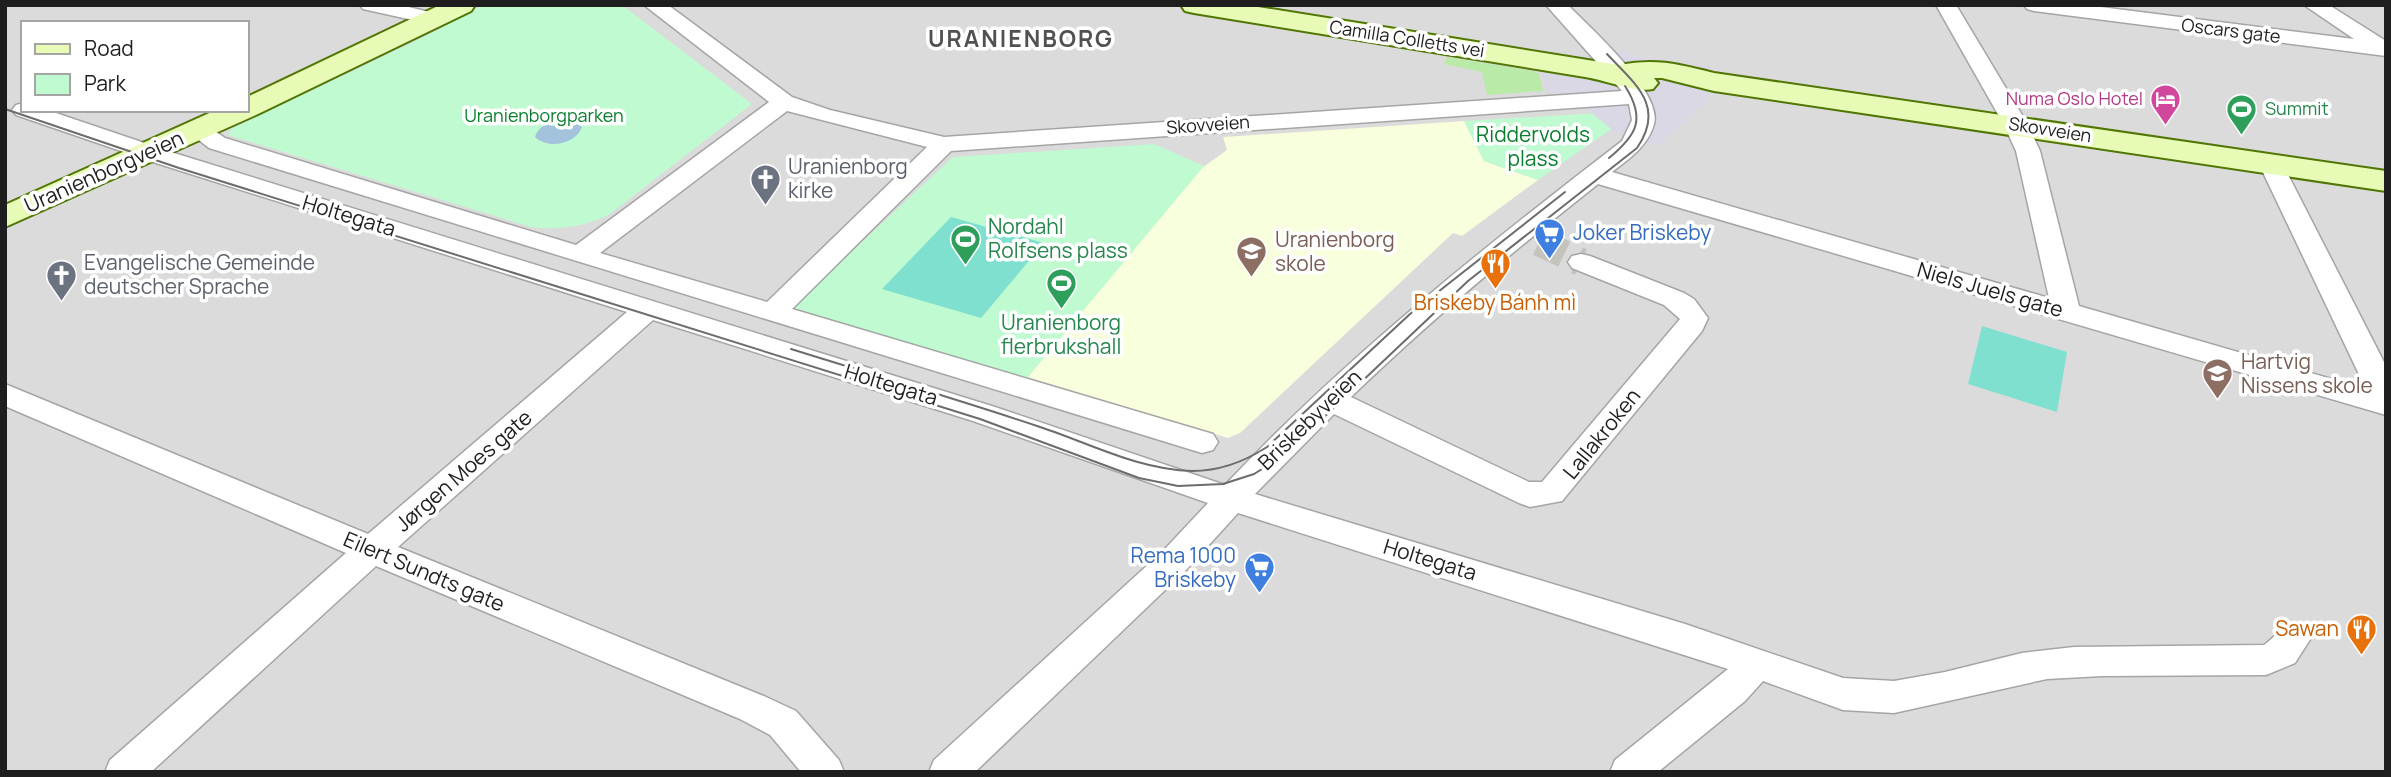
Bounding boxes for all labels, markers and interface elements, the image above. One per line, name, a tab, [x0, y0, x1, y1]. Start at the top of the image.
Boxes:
street label: Oscars gate	[2180, 12, 2282, 48]
street label: Camilla Colletts vei	[1328, 14, 1486, 62]
legend	[21, 21, 248, 112]
district label: URANIENBORG	[928, 22, 1114, 54]
text: Road	[84, 34, 134, 62]
text: Park	[84, 69, 126, 97]
hotel icon: Numa Oslo Hotel	[2149, 82, 2183, 126]
place label: Numa Oslo Hotel	[2006, 86, 2143, 110]
sports icon: Summit	[2225, 92, 2259, 136]
place label: Summit	[2265, 96, 2329, 120]
park label: Uranienborgparken	[464, 103, 624, 127]
street label: Skovveien	[1165, 109, 1251, 139]
street label: Skovveien	[2007, 111, 2093, 147]
park label: Riddervolds plass	[1476, 120, 1590, 172]
street label: Uranienborgveien	[19, 123, 188, 219]
place label: Uranienborg kirke	[788, 152, 908, 204]
church icon: Uranienborg kirke	[748, 162, 782, 206]
street label: Holtegata	[299, 188, 399, 242]
place label: Nordahl Rolfsens plass	[988, 212, 1128, 264]
supermarket icon: Joker Briskeby	[1533, 216, 1567, 260]
place label: Joker Briskeby	[1573, 218, 1711, 246]
sports icon: Nordahl Rolfsens plass	[948, 222, 982, 266]
place label: Uranienborg skole	[1275, 225, 1395, 277]
school or university icon: Uranienborg skole	[1235, 235, 1269, 279]
restaurant icon: Briskeby Bánh mì	[1478, 246, 1512, 290]
place label: Evangelische Gemeinde deutscher Sprache	[84, 248, 315, 300]
street label: Niels Juels gate	[1914, 255, 2067, 323]
church icon: Evangelische Gemeinde deutscher Sprache	[44, 258, 78, 302]
sports icon: Uranienborg flerbrukshall	[1044, 266, 1078, 310]
place label: Briskeby Bánh mì	[1414, 288, 1576, 316]
place label: Uranienborg flerbrukshall	[1001, 308, 1121, 360]
place label: Hartvig Nissens skole	[2241, 347, 2373, 399]
street label: Holtegata	[841, 357, 941, 411]
school or university icon: Hartvig Nissens skole	[2201, 357, 2235, 401]
street label: Briskebyveien	[1252, 363, 1367, 476]
street label: Lallakroken	[1556, 382, 1646, 484]
street label: Jørgen Moes gate	[389, 403, 538, 537]
street label: Eilert Sundts gate	[340, 524, 509, 618]
street label: Holtegata	[1380, 532, 1480, 586]
place label: Rema 1000 Briskeby	[1131, 541, 1236, 593]
supermarket icon: Rema 1000 Briskeby	[1242, 551, 1276, 595]
restaurant icon: Sawan	[2345, 612, 2379, 656]
place label: Sawan	[2275, 614, 2339, 642]

